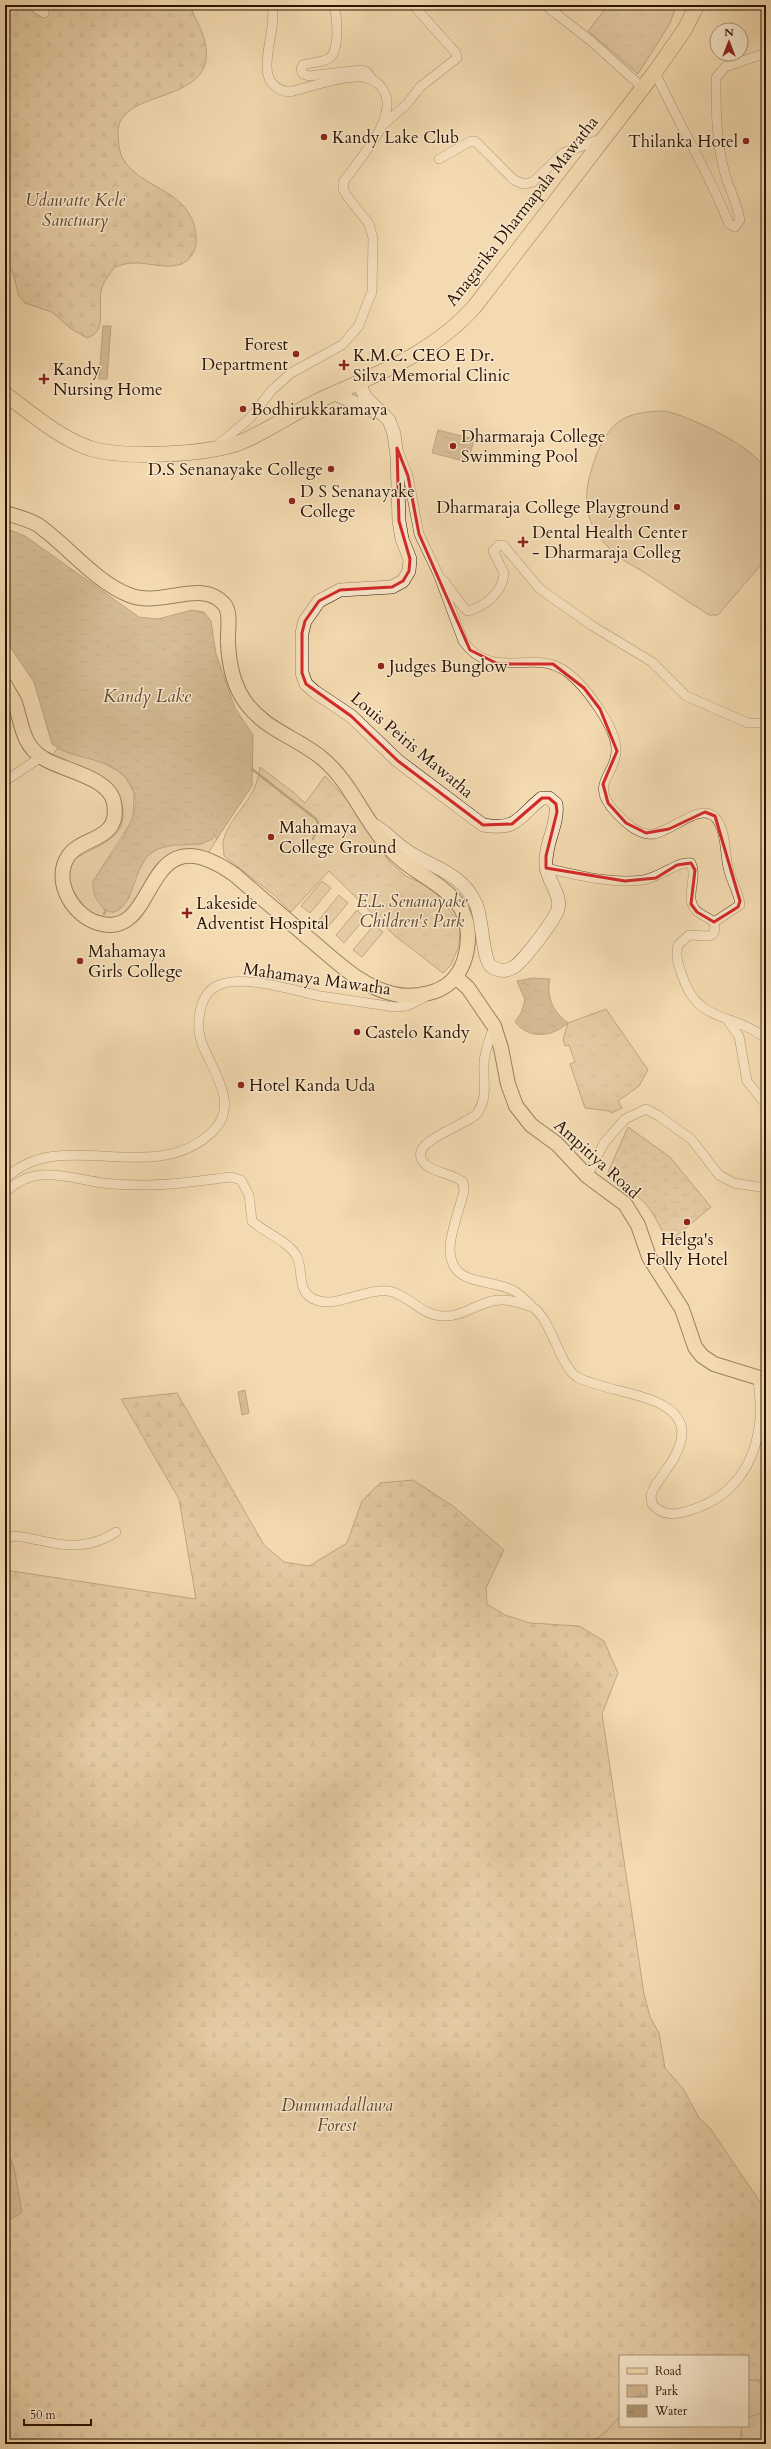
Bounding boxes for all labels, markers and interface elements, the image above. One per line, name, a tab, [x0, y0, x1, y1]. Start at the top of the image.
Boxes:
north arrow	[709, 22, 749, 62]
text: N	[724, 25, 734, 40]
street label: Anagarika Dharmapala Mawatha	[440, 111, 604, 311]
place label: Kandy Lake Club	[332, 126, 459, 149]
place label: Thilanka Hotel	[628, 130, 739, 153]
marker: Kandy Lake Club	[319, 132, 329, 142]
marker: Thilanka Hotel	[741, 136, 751, 146]
park label: Udawatte Kele Sanctuary	[25, 189, 126, 232]
place label: Forest Department	[201, 333, 289, 376]
place label: K.M.C. CEO E Dr. Silva Memorial Clinic	[353, 344, 510, 387]
marker: Forest Department	[291, 349, 301, 359]
place label: Kandy Nursing Home	[53, 358, 163, 401]
marker: K.M.C. CEO E Dr. Silva Memorial Clinic	[338, 359, 350, 371]
marker: Kandy Nursing Home	[38, 373, 50, 385]
place label: Bodhirukkaramaya	[251, 398, 388, 421]
marker: Bodhirukkaramaya	[238, 404, 248, 414]
place label: Dharmaraja College Swimming Pool	[461, 425, 605, 468]
marker: Dharmaraja College Swimming Pool	[448, 441, 458, 451]
place label: D.S Senanayake College	[148, 458, 323, 481]
marker: D.S Senanayake College	[326, 464, 336, 474]
place label: D S Senanayake College	[300, 480, 415, 523]
marker: D S Senanayake College	[287, 496, 297, 506]
place label: Dharmaraja College Playground	[436, 496, 669, 519]
marker: Dharmaraja College Playground	[672, 502, 682, 512]
place label: Dental Health Center - Dharmaraja Colleg	[532, 521, 688, 564]
marker: Dental Health Center - Dharmaraja Colleg	[517, 536, 529, 548]
place label: Judges Bunglow	[386, 655, 508, 678]
marker: Judges Bunglow	[376, 661, 386, 671]
water label: Kandy Lake	[103, 684, 192, 709]
street label: Louis Peiris Mawatha	[346, 687, 479, 804]
place label: Mahamaya College Ground	[279, 816, 396, 859]
marker: Mahamaya College Ground	[266, 832, 276, 842]
park label: E.L. Senanayake Children's Park	[356, 890, 468, 933]
place label: Lakeside Adventist Hospital	[196, 892, 330, 935]
marker: Lakeside Adventist Hospital	[181, 907, 193, 919]
place label: Mahamaya Girls College	[88, 940, 183, 983]
marker: Mahamaya Girls College	[75, 956, 85, 966]
street label: Mahamaya Mawatha	[242, 957, 393, 1001]
place label: Castelo Kandy	[365, 1021, 470, 1044]
marker: Castelo Kandy	[352, 1027, 362, 1037]
place label: Hotel Kanda Uda	[249, 1074, 376, 1097]
marker: Hotel Kanda Uda	[236, 1080, 246, 1090]
street label: Ampitiya Road	[549, 1114, 645, 1204]
marker: Helga's Folly Hotel	[682, 1217, 692, 1227]
place label: Helga's Folly Hotel	[646, 1228, 729, 1271]
park label: Dunumadallawa Forest	[281, 2094, 393, 2137]
legend	[619, 2355, 749, 2427]
text: Road	[655, 2363, 682, 2379]
text: Park	[655, 2383, 679, 2399]
scale bar	[24, 2401, 91, 2427]
text: Water	[654, 2403, 688, 2419]
text: 50 m	[30, 2407, 57, 2423]

